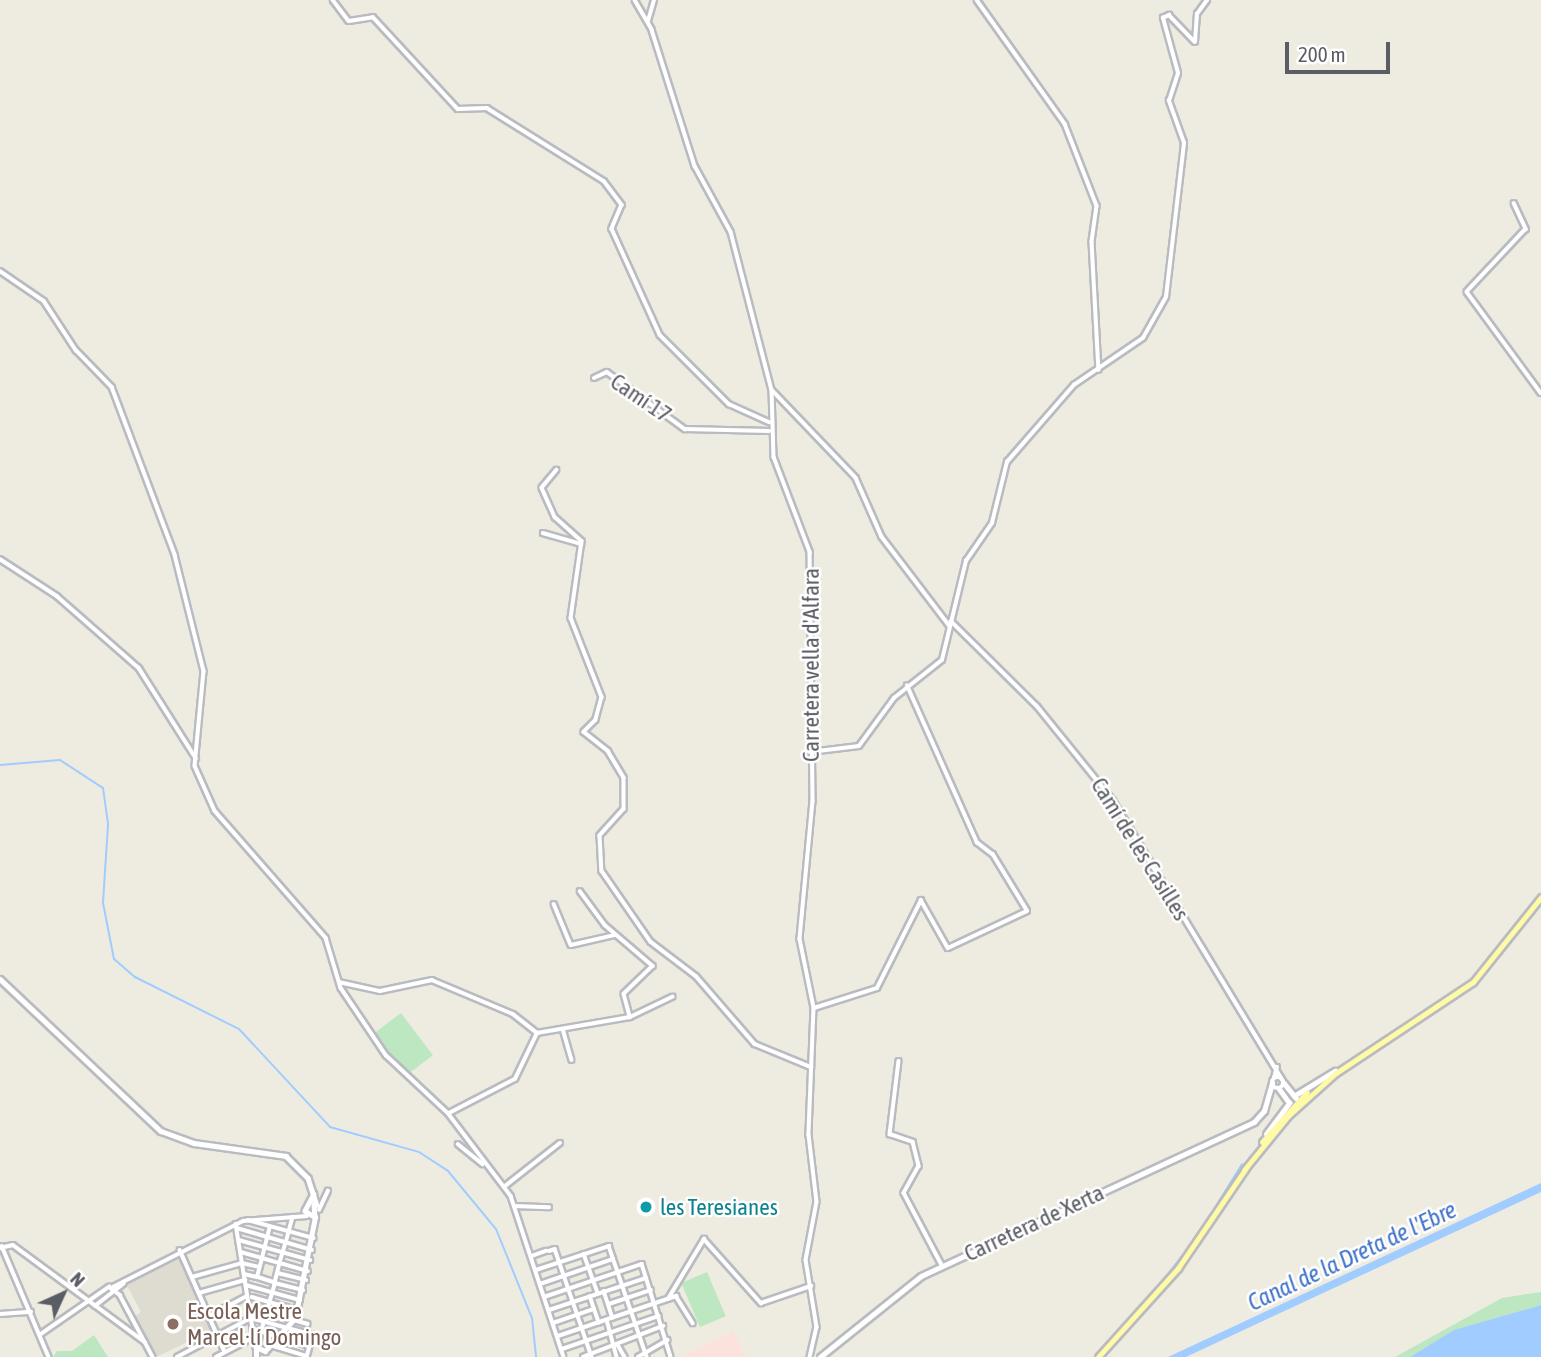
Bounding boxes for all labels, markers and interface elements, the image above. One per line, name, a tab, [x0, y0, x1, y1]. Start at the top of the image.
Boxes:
scale bar	[1289, 28, 1394, 72]
text: 200 m	[1298, 42, 1346, 66]
street label: Camí 17	[605, 368, 677, 428]
street label: Carretera vella d'Alfara	[797, 568, 825, 762]
street label: Camí de les Casilles	[1085, 773, 1195, 925]
street label: Carretera de Xerta	[960, 1179, 1108, 1267]
place label: les Teresianes	[660, 1193, 778, 1221]
water label: Canal de la Dreta de l'Ebre	[1243, 1195, 1461, 1317]
marker: les Teresianes	[638, 1199, 654, 1215]
north arrow	[28, 1259, 98, 1329]
text: N	[66, 1267, 90, 1291]
place label: Escola Mestre Marcel·lí Domingo	[187, 1297, 341, 1351]
marker: Escola Mestre Marcel·lí Domingo	[165, 1316, 181, 1332]

